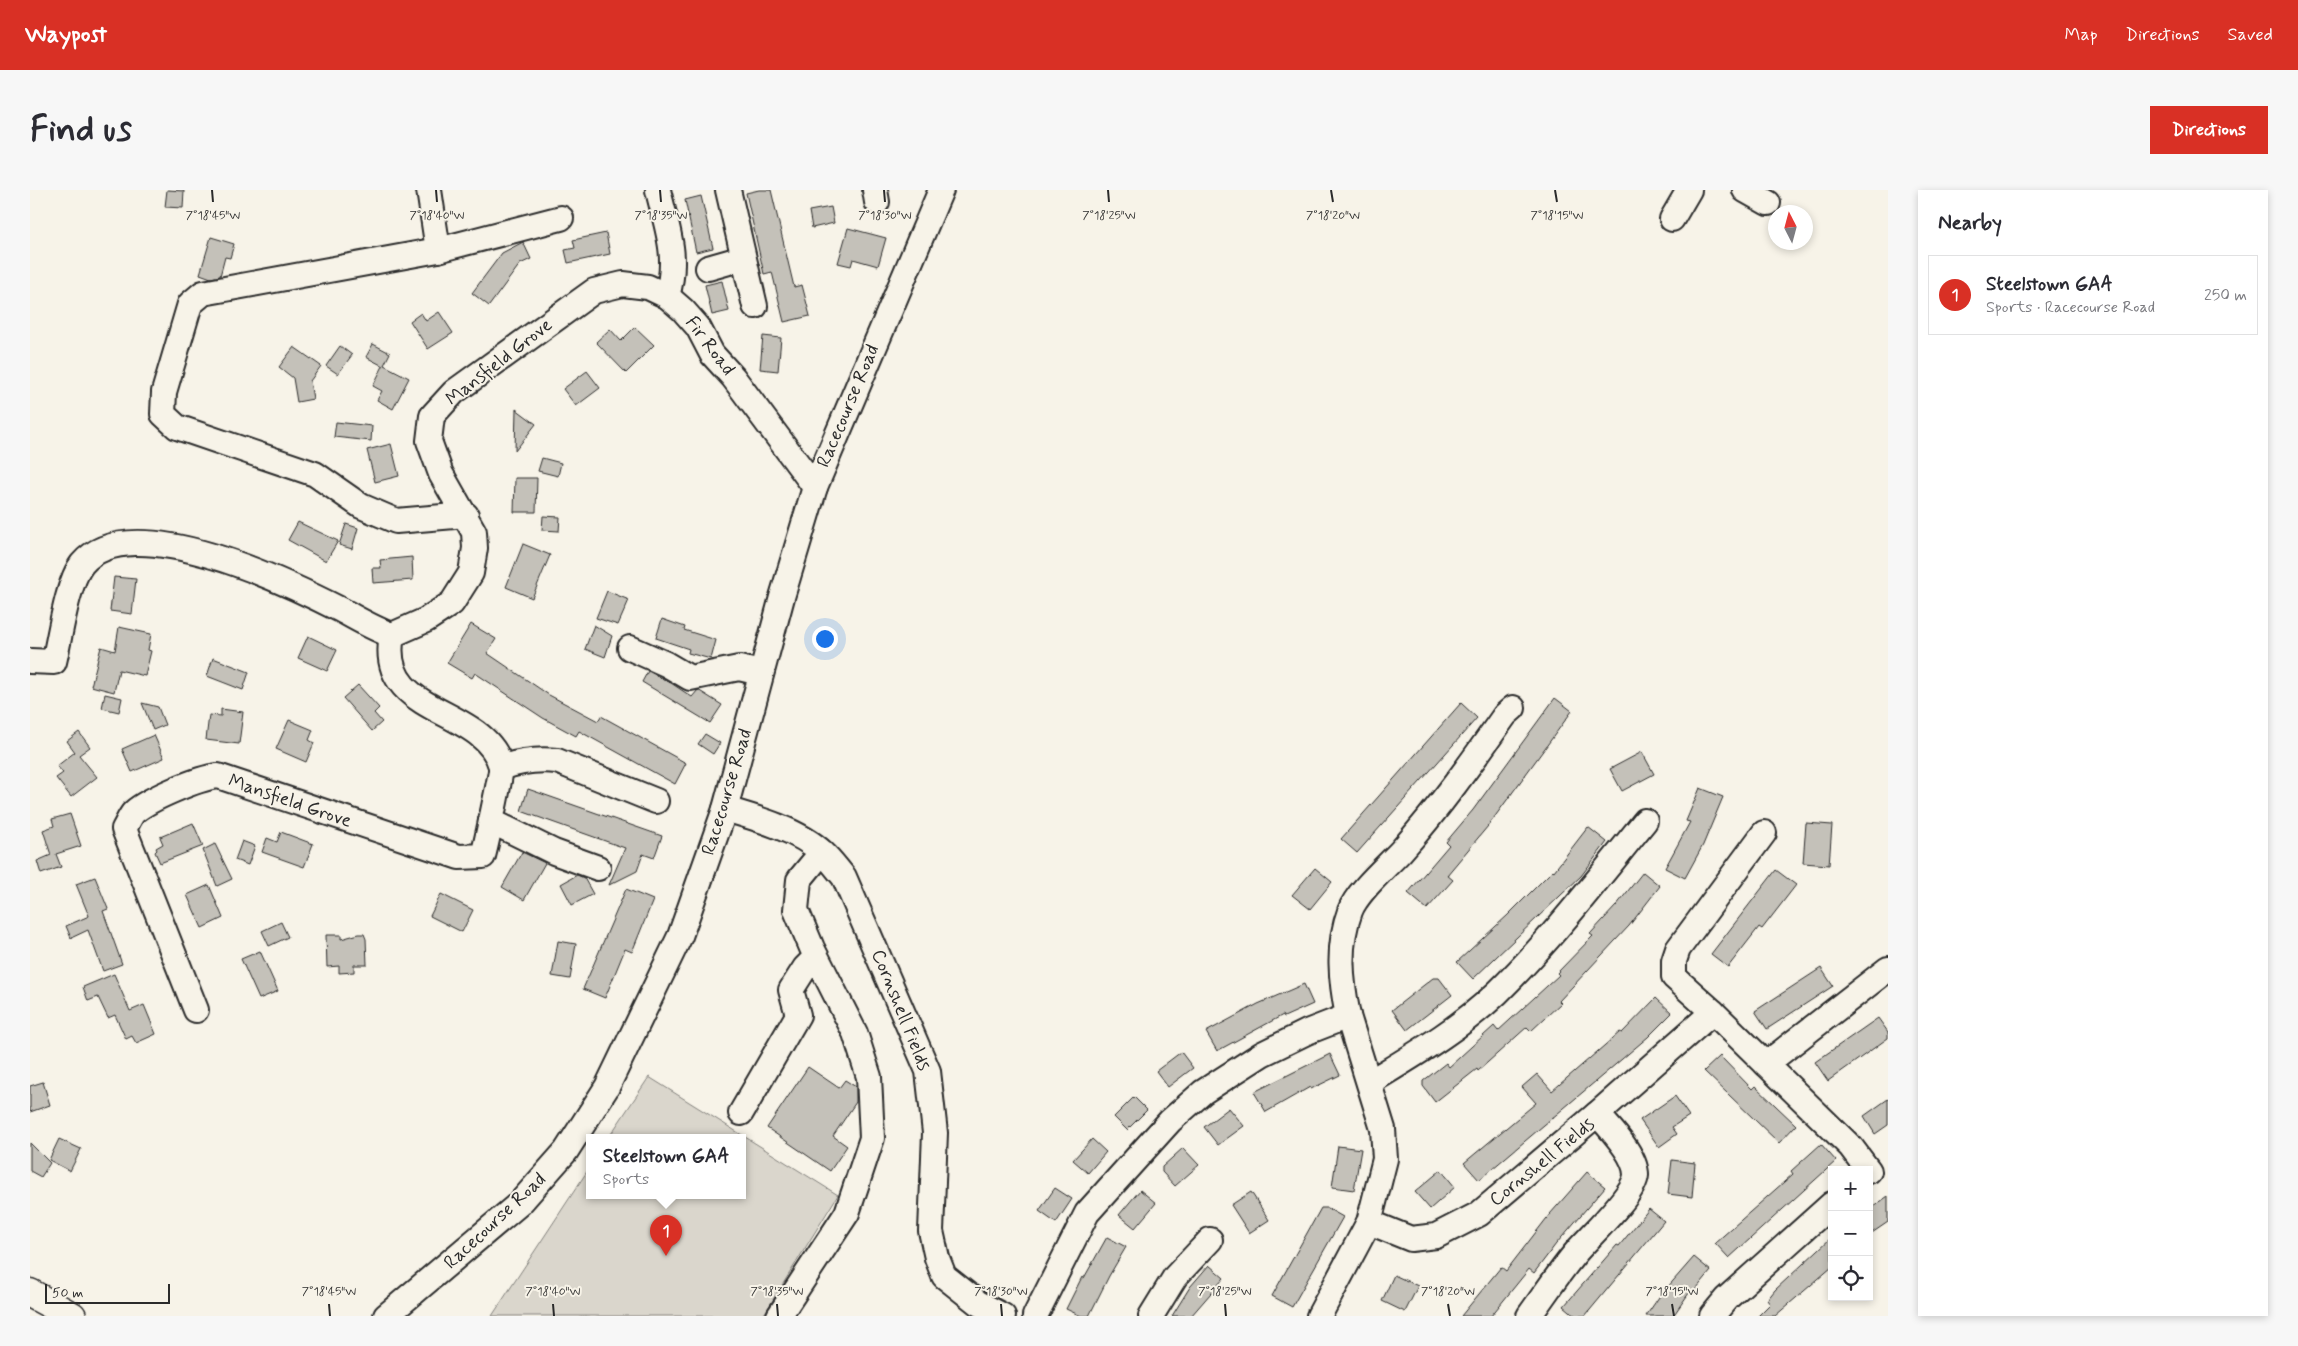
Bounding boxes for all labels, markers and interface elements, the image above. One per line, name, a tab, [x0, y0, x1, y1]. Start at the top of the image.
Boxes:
text: Waypost	[25, 20, 107, 51]
text: Map	[2065, 23, 2098, 47]
text: Directions	[2126, 23, 2200, 47]
text: Saved	[2228, 23, 2273, 47]
button: Directions	[2150, 106, 2268, 154]
text: Find us	[30, 107, 132, 153]
north arrow	[1768, 205, 1813, 250]
text: 7°18'45"W	[186, 208, 240, 224]
text: 7°18'40"W	[410, 208, 465, 224]
text: 7°18'35"W	[635, 208, 688, 224]
text: 7°18'30"W	[858, 208, 912, 224]
text: 7°18'25"W	[1082, 208, 1136, 224]
text: 7°18'20"W	[1306, 208, 1360, 224]
text: 7°18'15"W	[1531, 208, 1584, 224]
text: Nearby	[1938, 209, 2002, 237]
text: Steelstown GAA	[1986, 272, 2113, 297]
text: 1	[1951, 285, 1959, 306]
text: 250 m	[2204, 285, 2247, 306]
text: Sports · Racecourse Road	[1986, 297, 2155, 318]
street label: Fir Road	[680, 311, 740, 381]
street label: Mansfield Grove	[441, 313, 557, 411]
street label: Racecourse Road	[811, 341, 885, 471]
your location	[812, 626, 838, 652]
street label: Racecourse Road	[696, 726, 758, 858]
street label: Mansfield Grove	[225, 768, 355, 834]
street label: Cornshell Fields	[865, 946, 937, 1074]
street label: Cornshell Fields	[1484, 1112, 1600, 1212]
popup	[586, 1134, 746, 1199]
text: Steelstown GAA	[603, 1144, 729, 1169]
map controls	[1828, 1166, 1873, 1301]
button: +	[1828, 1166, 1873, 1211]
street label: Racecourse Road	[439, 1167, 551, 1275]
text: Sports	[603, 1169, 649, 1190]
button: −	[1828, 1211, 1873, 1256]
pin: 1	[650, 1215, 682, 1256]
button: locate	[1828, 1256, 1873, 1301]
scale bar	[45, 1281, 170, 1304]
text: 50 m	[52, 1284, 83, 1302]
text: 7°18'45"W	[302, 1284, 356, 1300]
text: 7°18'40"W	[526, 1284, 581, 1300]
text: 7°18'35"W	[751, 1284, 804, 1300]
text: 7°18'30"W	[974, 1284, 1028, 1300]
text: 7°18'25"W	[1198, 1284, 1252, 1300]
text: 7°18'20"W	[1421, 1284, 1475, 1300]
text: 7°18'15"W	[1646, 1284, 1699, 1300]

